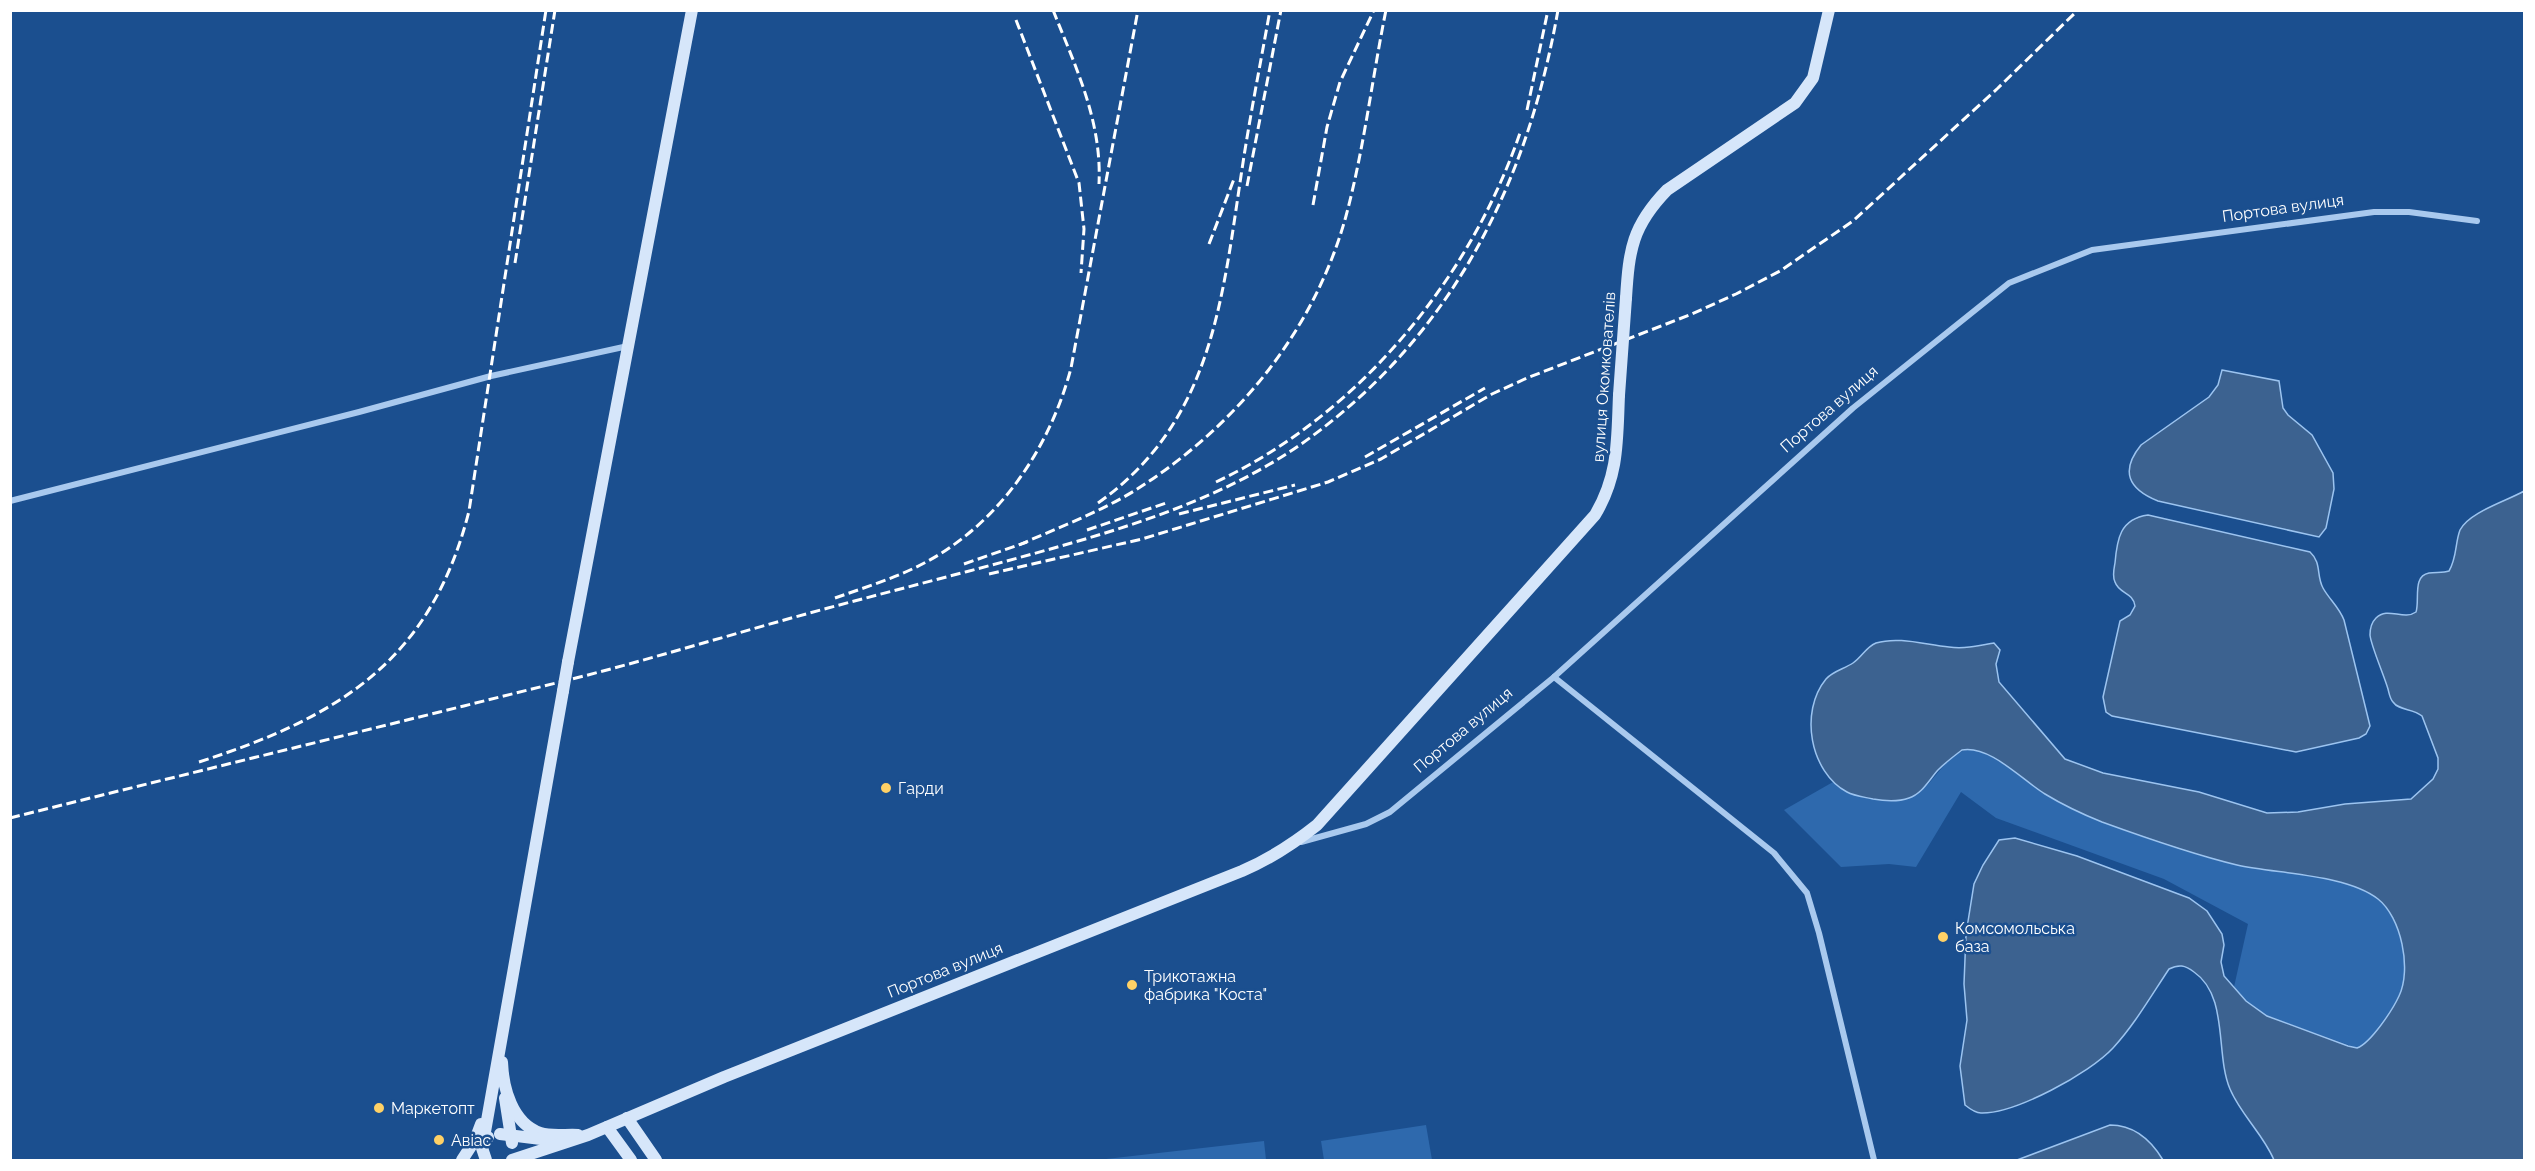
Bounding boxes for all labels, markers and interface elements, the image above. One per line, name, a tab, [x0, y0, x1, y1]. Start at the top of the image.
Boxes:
street label: Портова вулиця	[2221, 190, 2345, 226]
street label: вулиця Окомкователів	[1589, 291, 1619, 463]
street label: Портова вулиця	[1776, 362, 1882, 456]
street label: Портова вулиця	[1410, 683, 1516, 777]
place label: Гарди	[898, 779, 944, 798]
marker: Гарди	[879, 781, 893, 795]
place label: Комсомольська база	[1955, 919, 2075, 956]
marker: Комсомольська база	[1936, 930, 1950, 944]
street label: Портова вулиця	[885, 938, 1005, 1002]
place label: Трикотажна фабрика "Коста"	[1144, 967, 1267, 1004]
marker: Трикотажна фабрика "Коста"	[1125, 978, 1139, 992]
place label: Маркетопт	[391, 1099, 475, 1118]
marker: Маркетопт	[372, 1101, 386, 1115]
place label: Авіас	[451, 1131, 492, 1150]
marker: Авіас	[432, 1133, 446, 1147]

